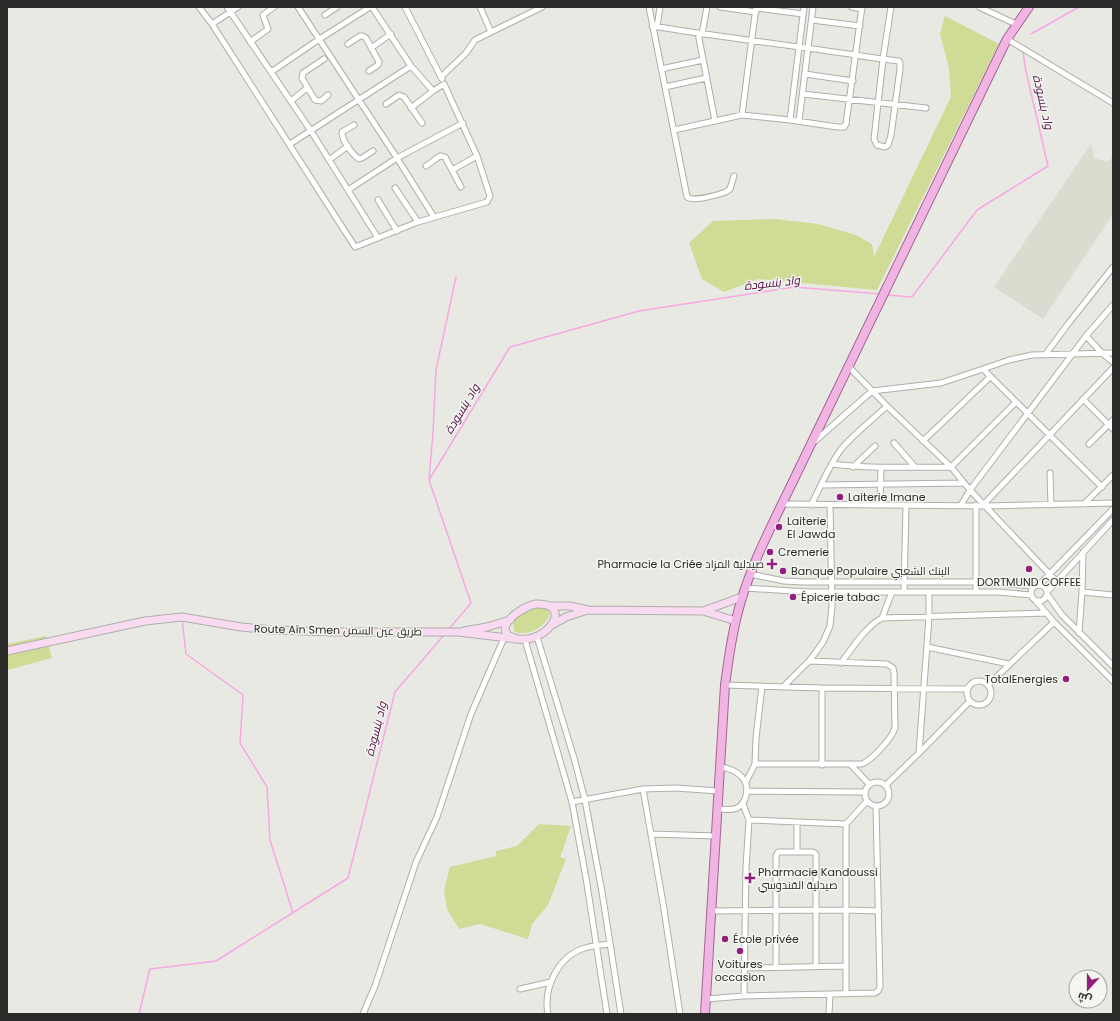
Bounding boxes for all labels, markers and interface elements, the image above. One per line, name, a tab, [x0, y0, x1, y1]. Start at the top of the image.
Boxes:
water label: واد بنسودة	[1029, 73, 1058, 132]
water label: واد بنسودة	[743, 271, 802, 294]
water label: واد بنسودة	[440, 379, 484, 437]
place label: Laiterie Imane	[848, 489, 926, 505]
marker: Laiterie Imane	[835, 492, 845, 502]
place label: Laiterie El Jawda	[787, 513, 835, 542]
marker: Laiterie El Jawda	[774, 522, 784, 532]
place label: Cremerie	[778, 544, 829, 560]
marker: Cremerie	[765, 547, 775, 557]
place label: Pharmacie la Criée صيدلية المزاد	[598, 556, 764, 572]
marker: Pharmacie la Criée صيدلية المزاد	[767, 559, 777, 569]
place label: Banque Populaire البنك الشعبي	[791, 563, 950, 580]
marker: DORTMUND COFFEE	[1024, 564, 1034, 574]
marker: Banque Populaire البنك الشعبي	[778, 566, 788, 576]
place label: DORTMUND COFFEE	[977, 574, 1081, 590]
place label: Épicerie tabac	[801, 589, 880, 605]
marker: Épicerie tabac	[788, 592, 798, 602]
street label: Route Aïn Smen طريق عين السمن	[254, 621, 422, 639]
place label: TotalEnergies	[985, 671, 1058, 687]
marker: TotalEnergies	[1061, 674, 1071, 684]
water label: واد بنسودة	[361, 698, 391, 758]
place label: Pharmacie Kandoussi صيدلية القندوسي	[758, 864, 878, 893]
marker: Pharmacie Kandoussi صيدلية القندوسي	[745, 873, 755, 883]
place label: École privée	[733, 931, 799, 947]
marker: École privée	[720, 934, 730, 944]
marker: Voitures occasion	[735, 946, 745, 956]
place label: Voitures occasion	[715, 956, 765, 985]
north arrow	[1068, 969, 1108, 1009]
text: ش	[1075, 988, 1094, 1008]

